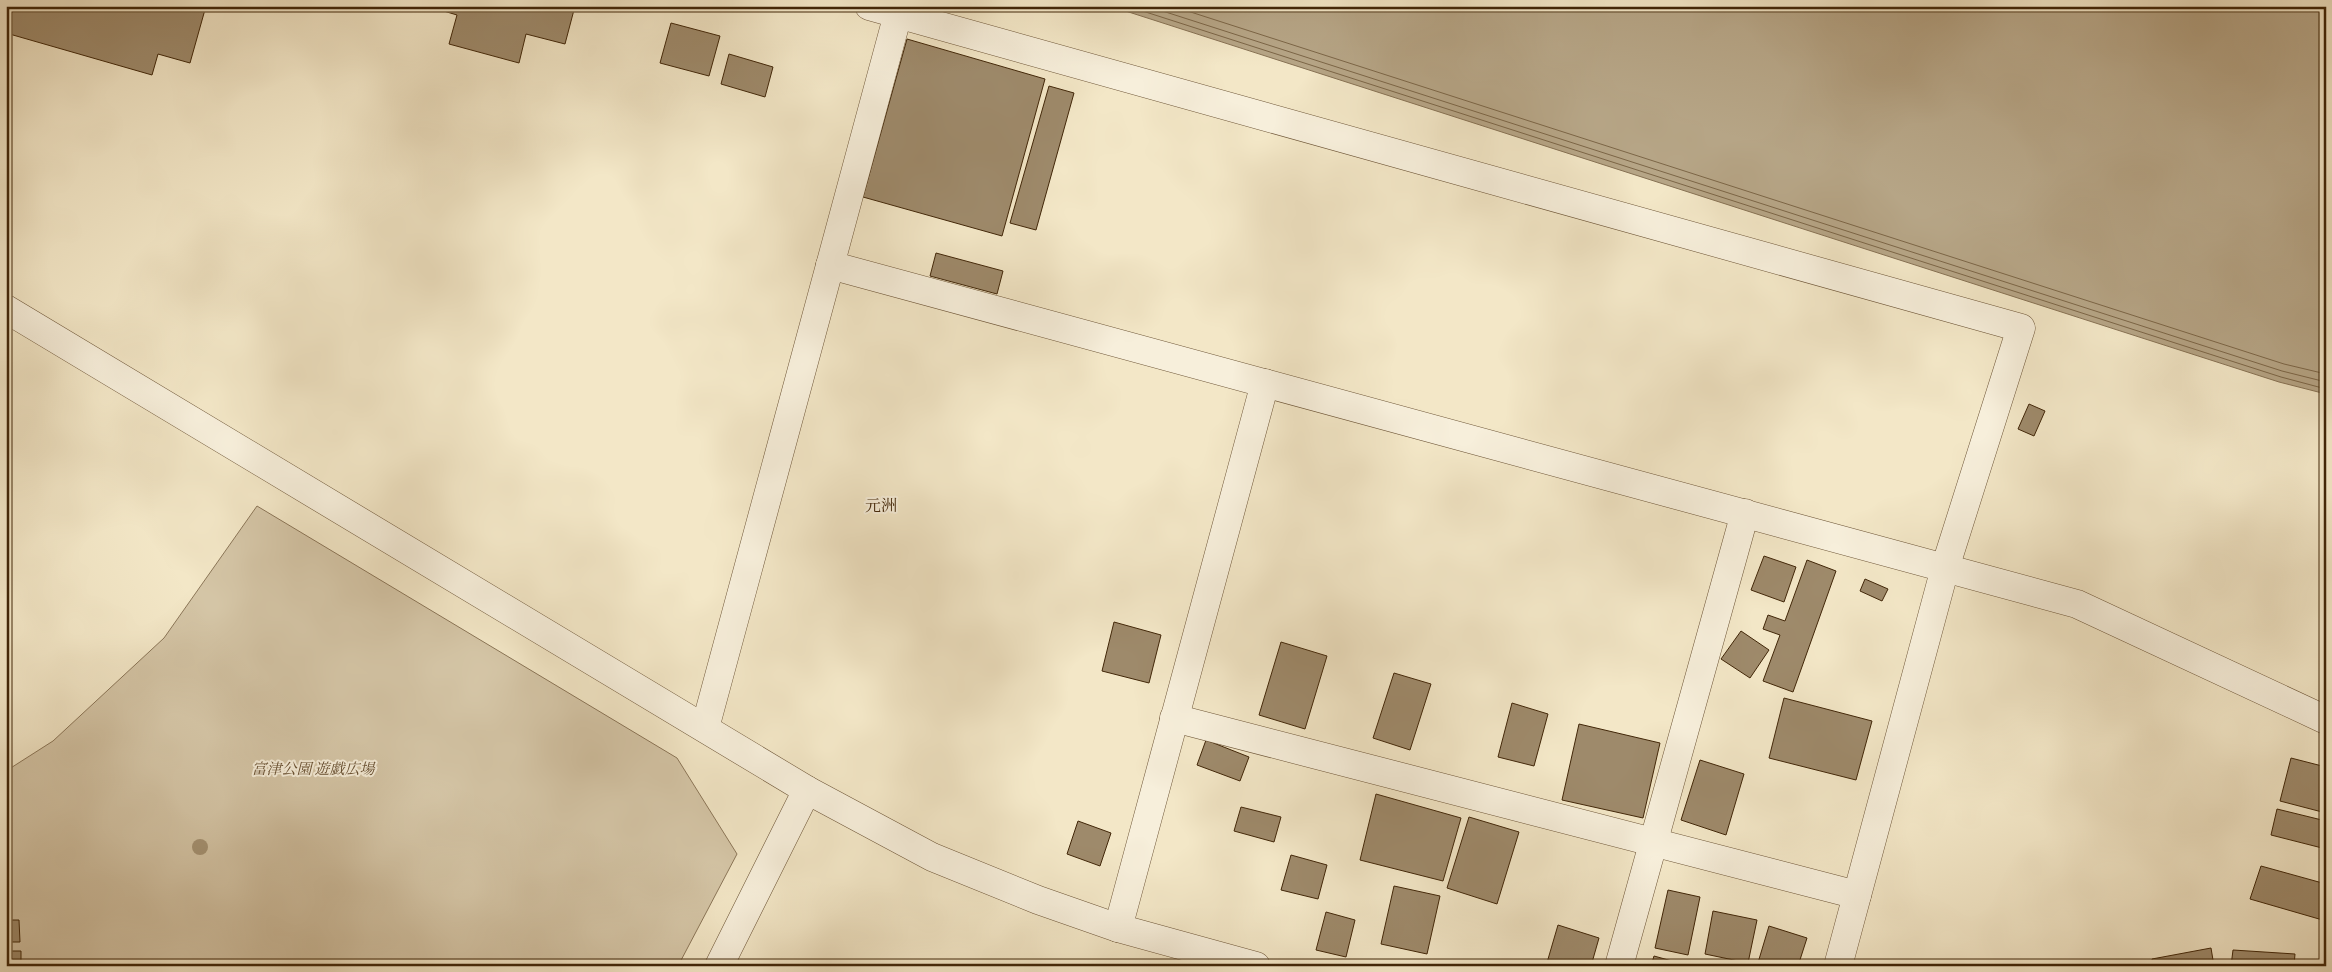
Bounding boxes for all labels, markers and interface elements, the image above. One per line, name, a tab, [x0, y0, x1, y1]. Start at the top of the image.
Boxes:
district label: 元洲	[865, 497, 897, 517]
park label: 富津公園 遊戯広場	[251, 760, 377, 779]

